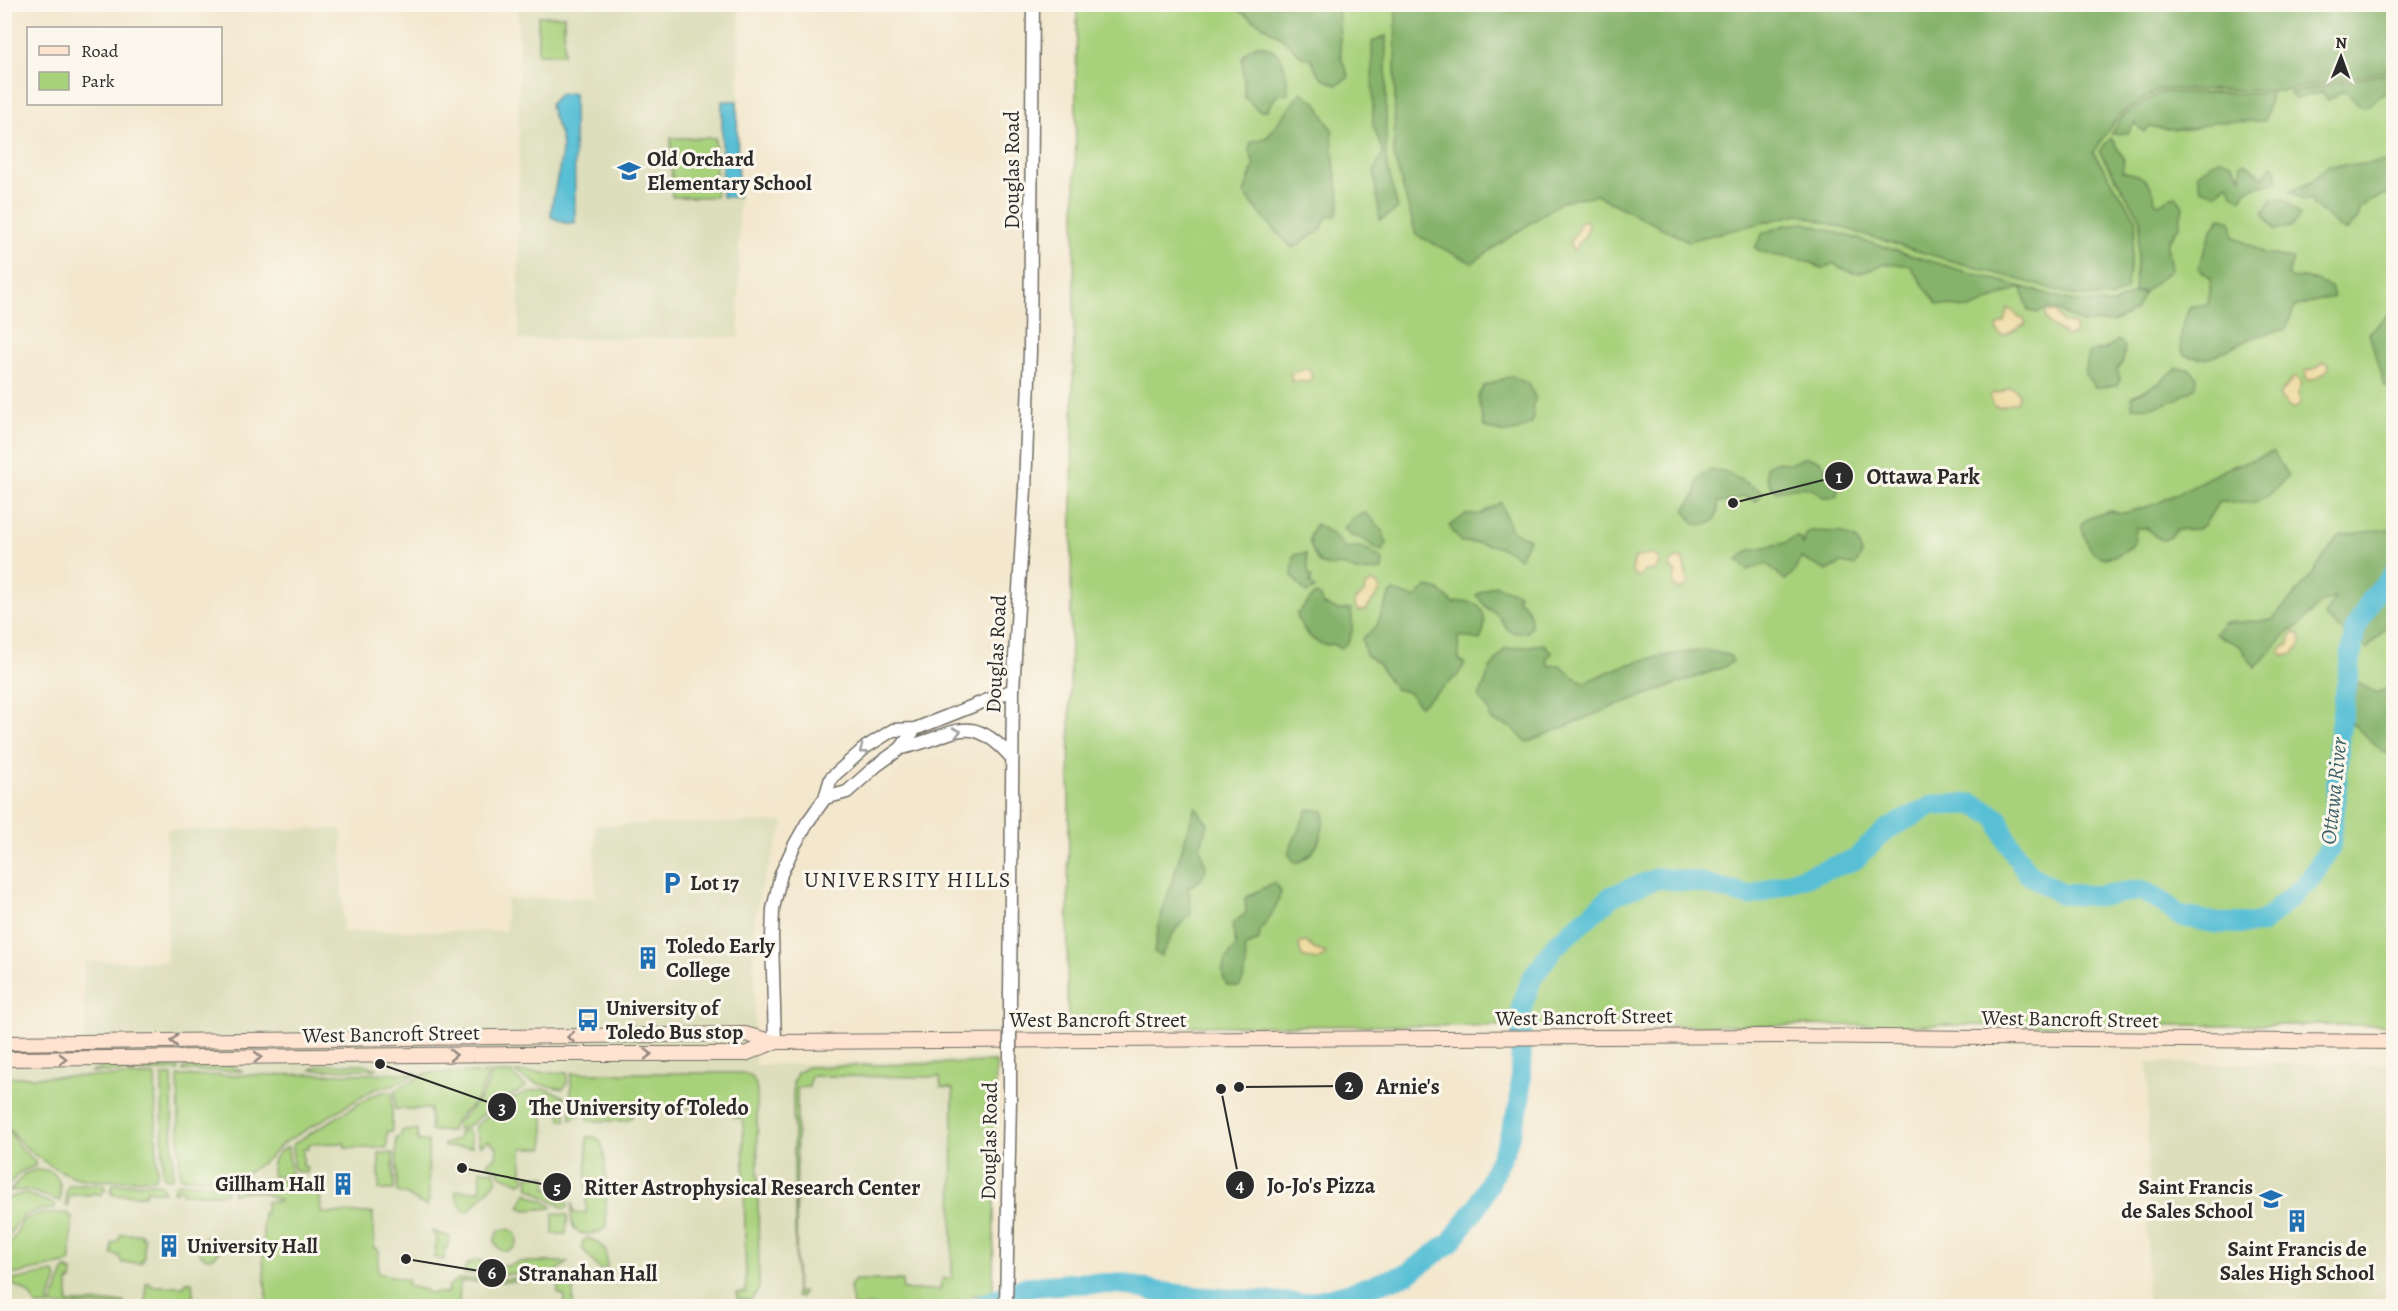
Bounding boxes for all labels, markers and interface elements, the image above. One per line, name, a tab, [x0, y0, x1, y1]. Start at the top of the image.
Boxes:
legend	[27, 27, 222, 105]
north arrow	[2311, 27, 2371, 87]
text: N	[2335, 32, 2348, 54]
text: Road	[81, 39, 119, 63]
text: Park	[81, 69, 115, 93]
street label: Douglas Road	[998, 110, 1026, 229]
place label: Old Orchard Elementary School	[647, 145, 812, 197]
school or university icon: Old Orchard Elementary School	[616, 158, 642, 184]
callout: Ottawa Park	[1824, 456, 1991, 496]
text: Ottawa Park	[1866, 462, 1980, 492]
text: 1	[1836, 465, 1843, 489]
street label: Douglas Road	[979, 593, 1013, 714]
one-way arrow	[952, 726, 962, 739]
water label: Ottawa River	[2313, 735, 2355, 846]
one-way arrow	[859, 743, 870, 754]
district label: UNIVERSITY HILLS	[804, 865, 1012, 895]
place label: Lot 17	[690, 869, 739, 897]
parking icon: Lot 17	[659, 870, 685, 896]
place label: Toledo Early College	[666, 932, 776, 984]
building icon: Toledo Early College	[635, 945, 661, 971]
place label: University of Toledo Bus stop	[606, 994, 743, 1046]
street label: West Bancroft Street	[1494, 1001, 1673, 1033]
street label: West Bancroft Street	[1980, 1003, 2159, 1035]
street label: West Bancroft Street	[1008, 1006, 1187, 1034]
bus stop icon: University of Toledo Bus stop	[575, 1007, 601, 1033]
street label: West Bancroft Street	[301, 1018, 480, 1050]
one-way arrow	[566, 1031, 575, 1043]
one-way arrow	[169, 1035, 178, 1047]
one-way arrow	[643, 1048, 652, 1060]
one-way arrow	[448, 1049, 457, 1061]
one-way arrow	[253, 1050, 262, 1063]
one-way arrow	[58, 1052, 67, 1065]
callout: Arnie's	[1334, 1066, 1452, 1106]
text: Arnie's	[1375, 1072, 1440, 1102]
text: 2	[1345, 1074, 1354, 1098]
street label: Douglas Road	[974, 1081, 1004, 1200]
callout: The University of Toledo	[487, 1087, 761, 1127]
text: The University of Toledo	[529, 1093, 749, 1123]
text: 3	[498, 1096, 506, 1120]
callout: Jo-Jo's Pizza	[1225, 1165, 1387, 1205]
callout: Ritter Astrophysical Research Center	[542, 1167, 932, 1207]
place label: Gillham Hall	[215, 1170, 325, 1198]
building icon: Gillham Hall	[330, 1171, 356, 1197]
text: Jo-Jo's Pizza	[1267, 1171, 1376, 1201]
text: Ritter Astrophysical Research Center	[584, 1173, 920, 1203]
text: 4	[1236, 1173, 1245, 1197]
place label: Saint Francis de Sales School	[2121, 1173, 2253, 1225]
text: 5	[553, 1176, 561, 1200]
school or university icon: Saint Francis de Sales School	[2258, 1186, 2284, 1212]
building icon: Saint Francis de Sales High School	[2284, 1208, 2310, 1234]
place label: University Hall	[187, 1232, 318, 1260]
building icon: University Hall	[156, 1233, 182, 1259]
place label: Saint Francis de Sales High School	[2220, 1235, 2375, 1287]
callout: Stranahan Hall	[477, 1253, 669, 1293]
text: Stranahan Hall	[519, 1259, 658, 1289]
text: 6	[488, 1261, 496, 1285]

